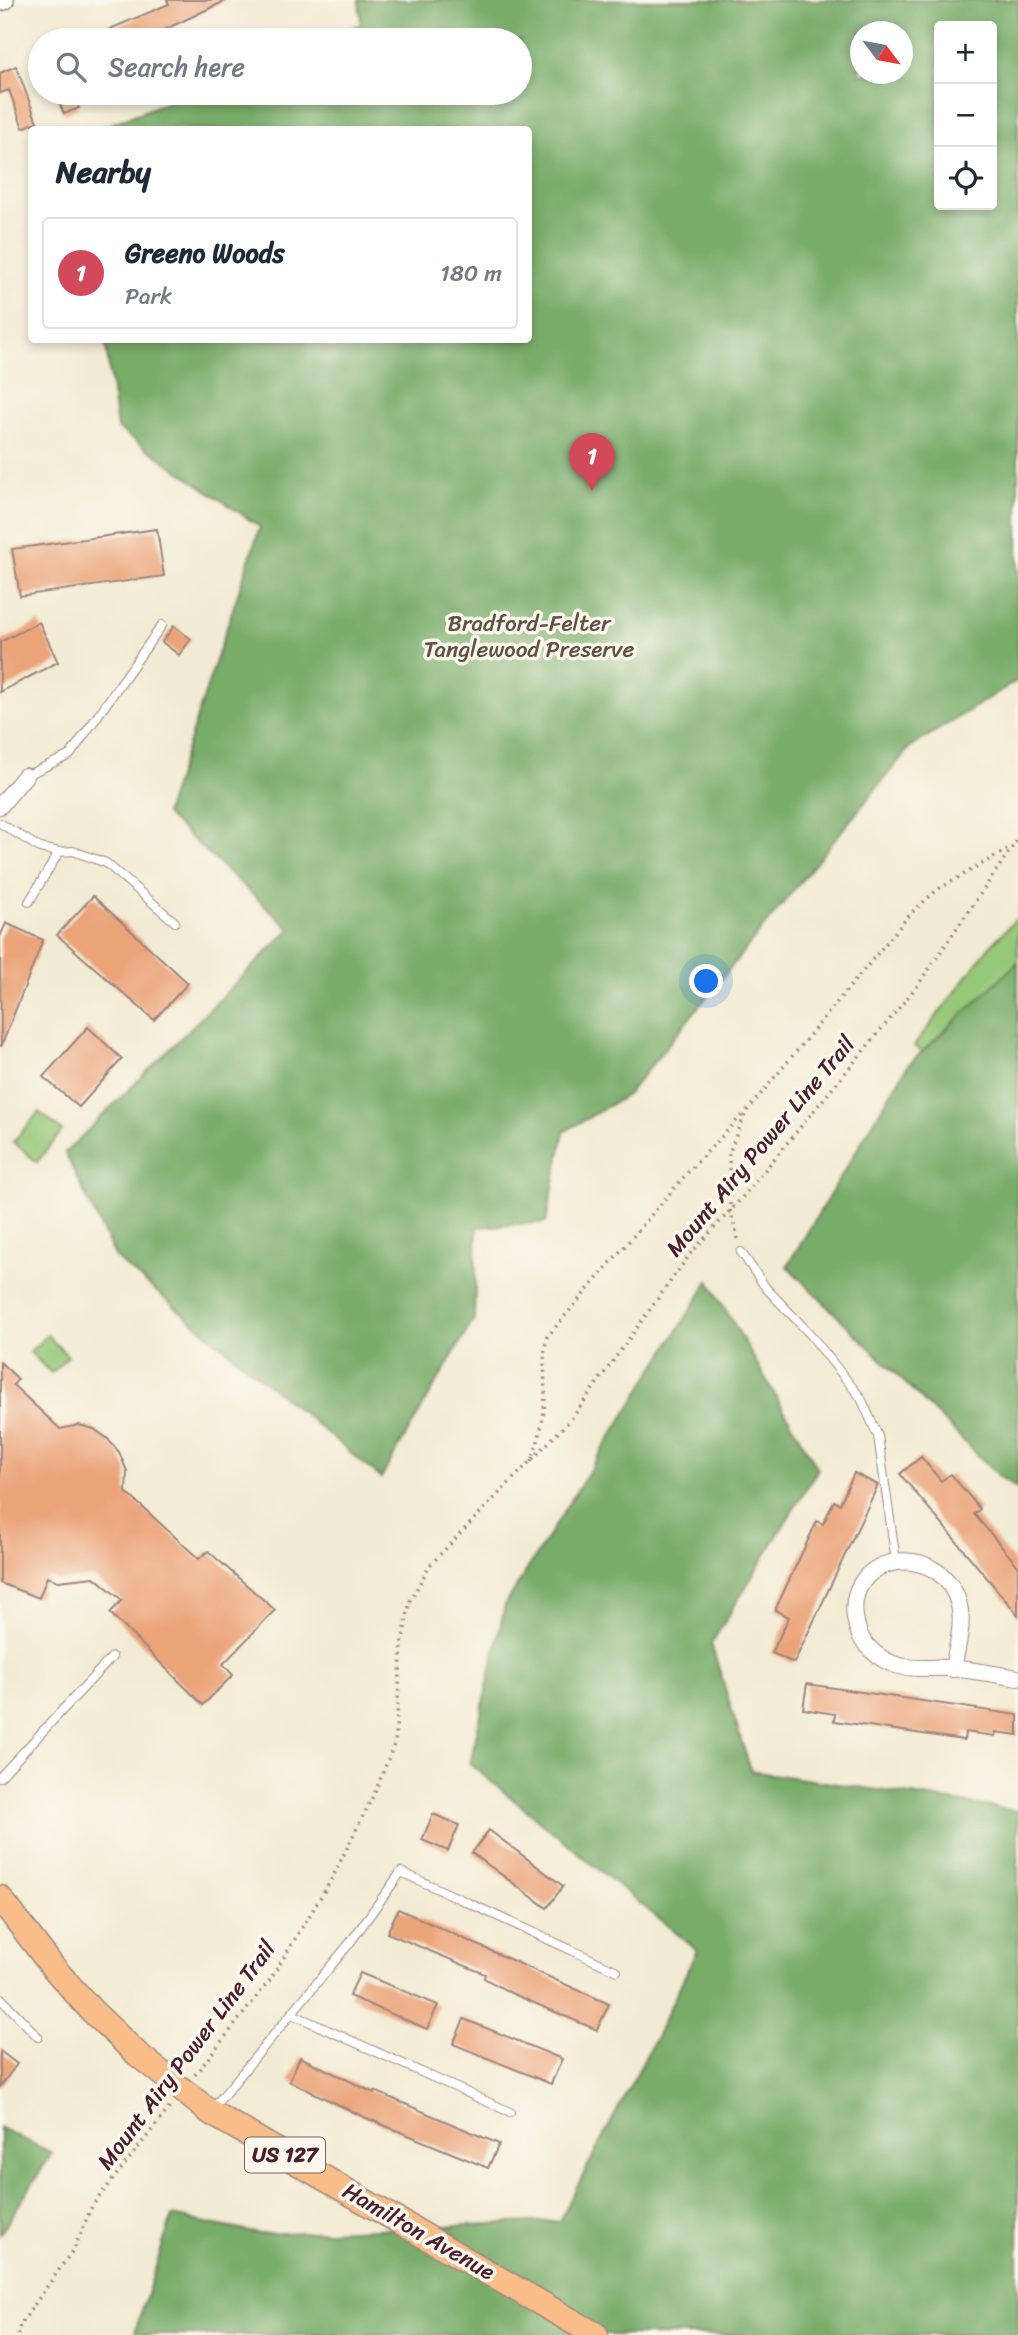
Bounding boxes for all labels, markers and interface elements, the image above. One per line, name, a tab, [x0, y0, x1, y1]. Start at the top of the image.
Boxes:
north arrow	[850, 21, 913, 84]
map controls	[934, 21, 997, 210]
button: +	[934, 21, 997, 84]
search box	[28, 28, 532, 105]
text: Search here	[108, 44, 245, 90]
icon: search	[52, 48, 90, 86]
button: −	[934, 84, 997, 147]
text: Nearby	[56, 145, 151, 199]
button: locate	[934, 147, 997, 210]
text: Greeno Woods	[125, 230, 284, 276]
text: 1	[76, 253, 86, 294]
text: 180 m	[440, 253, 502, 294]
text: Park	[125, 276, 172, 317]
pin: 1	[569, 433, 615, 491]
park label: Bradford-Felter Tanglewood Preserve	[424, 603, 634, 670]
your location	[689, 964, 723, 998]
street label: Mount Airy Power Line Trail	[655, 1026, 866, 1266]
street label: Mount Airy Power Line Trail	[86, 1931, 287, 2179]
road number: US 127	[245, 2138, 325, 2172]
street label: Hamilton Avenue	[334, 2171, 503, 2292]

